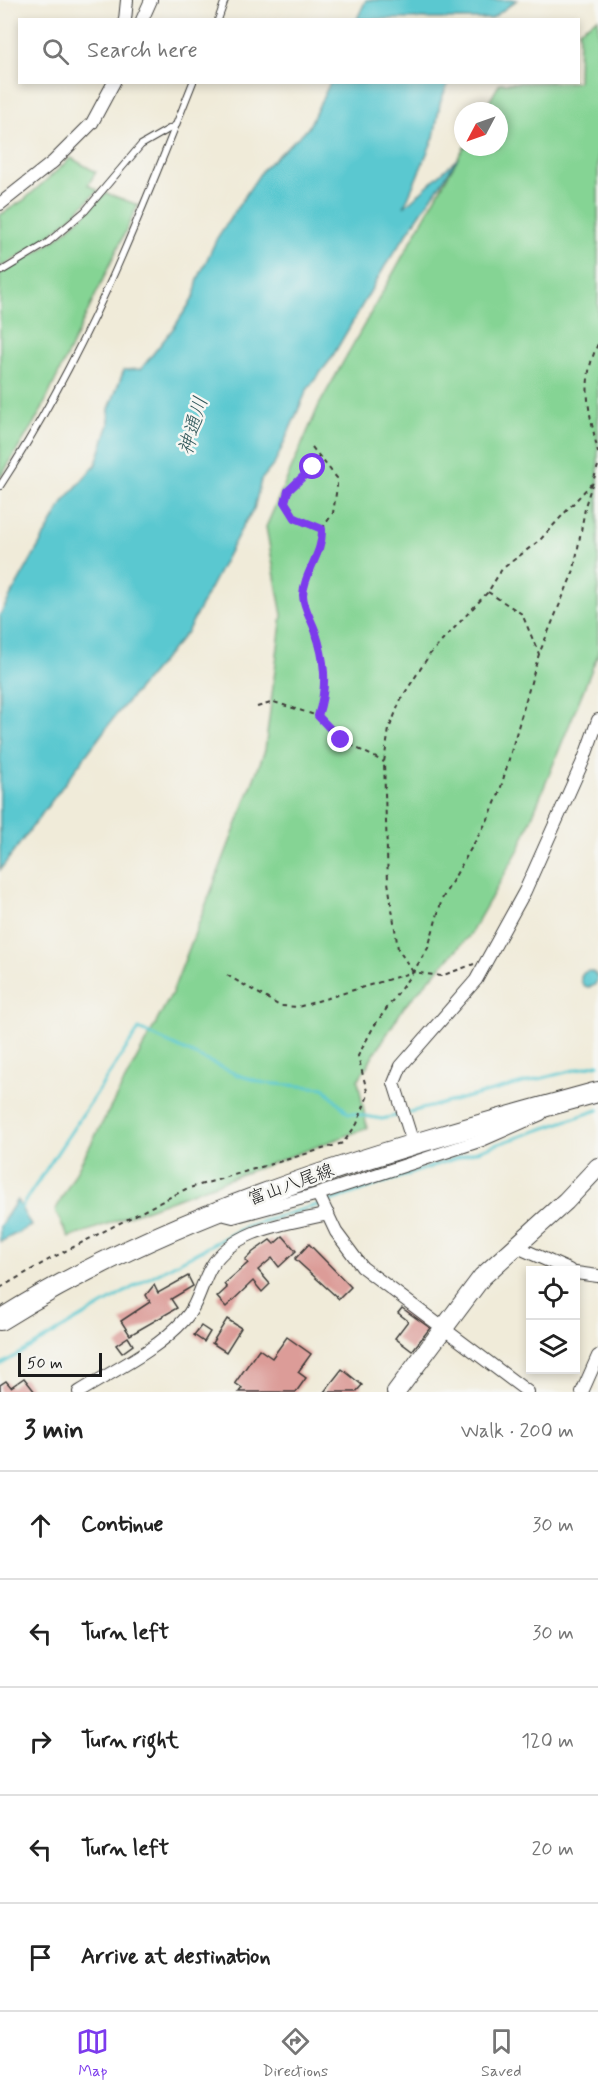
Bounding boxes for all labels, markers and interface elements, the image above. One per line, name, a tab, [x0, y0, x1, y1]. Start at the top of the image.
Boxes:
search box	[18, 18, 580, 84]
icon: search	[39, 35, 72, 68]
text: Search here	[87, 37, 198, 65]
north arrow	[454, 102, 508, 156]
water label: 神通川	[173, 393, 215, 459]
route start	[299, 453, 325, 479]
route end	[327, 726, 353, 752]
street label: 富山八尾線	[245, 1158, 337, 1212]
map controls	[526, 1266, 580, 1374]
button: locate	[526, 1266, 580, 1320]
button: layers	[526, 1320, 580, 1374]
scale bar	[18, 1350, 102, 1378]
text: 50 m	[27, 1353, 63, 1374]
text: 3 min	[24, 1414, 84, 1448]
text: Walk · 200 m	[461, 1418, 574, 1445]
icon: ahead	[24, 1509, 57, 1542]
text: Continue	[81, 1511, 163, 1539]
text: 30 m	[532, 1512, 574, 1539]
icon: left	[24, 1617, 57, 1650]
text: Turn left	[81, 1619, 169, 1647]
text: 30 m	[532, 1620, 574, 1647]
icon: right	[24, 1725, 57, 1758]
text: Turn right	[81, 1727, 179, 1755]
text: 120 m	[521, 1728, 574, 1755]
icon: left	[24, 1833, 57, 1866]
text: Turn left	[81, 1835, 169, 1863]
text: 20 m	[531, 1836, 574, 1863]
icon: arrive	[24, 1941, 57, 1974]
text: Arrive at destination	[81, 1943, 271, 1971]
tab: Map	[76, 2025, 109, 2082]
tab: Directions	[262, 2025, 328, 2082]
tab: Saved	[481, 2025, 522, 2082]

